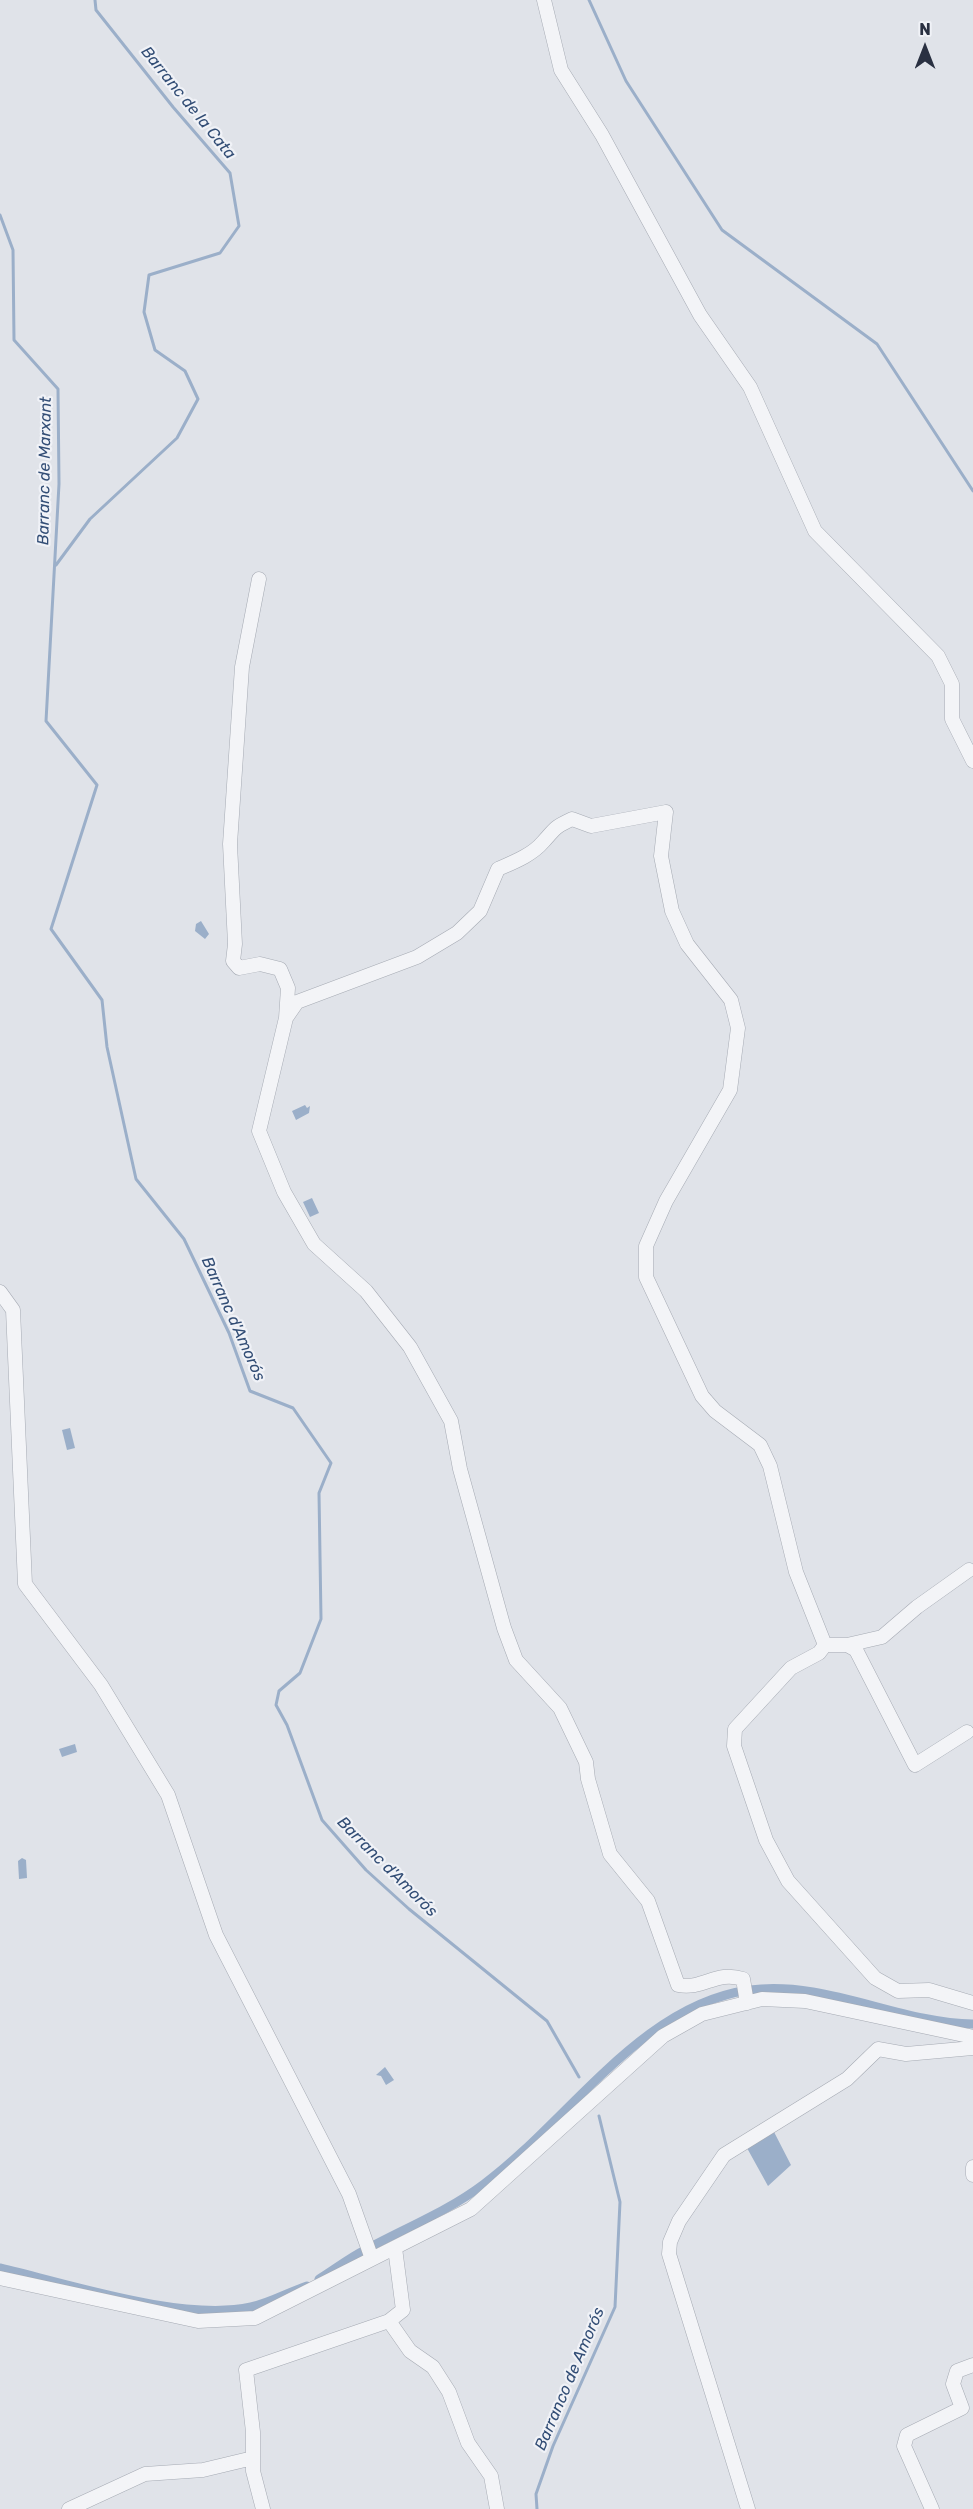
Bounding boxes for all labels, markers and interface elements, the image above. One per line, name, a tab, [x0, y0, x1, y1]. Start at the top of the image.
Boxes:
north arrow	[895, 18, 955, 78]
text: N	[919, 20, 931, 39]
water label: Barranc de la Cata	[137, 43, 239, 163]
water label: Barranc de Marxant	[34, 397, 56, 545]
water label: Barranc d'Amorós	[197, 1254, 269, 1384]
water label: Barranc d'Amorós	[333, 1813, 441, 1921]
water label: Barranco de Amorós	[531, 2305, 609, 2453]

